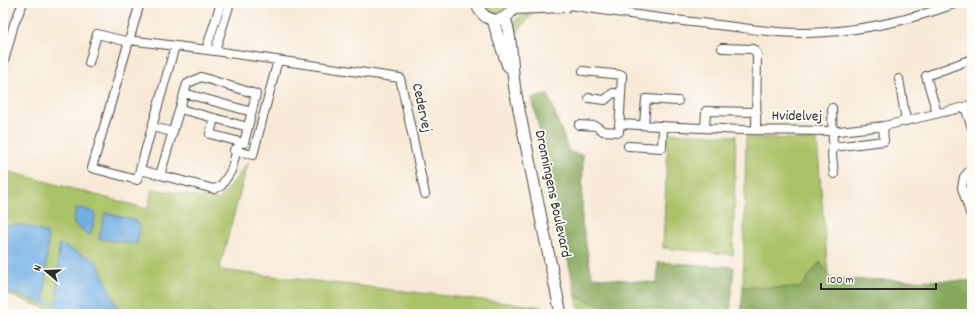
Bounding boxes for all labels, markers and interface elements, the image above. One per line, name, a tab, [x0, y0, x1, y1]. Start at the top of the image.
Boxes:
street label: Cedervej	[405, 81, 437, 135]
street label: Hvidelvej	[771, 106, 823, 128]
street label: Dronningens Boulevard	[528, 128, 576, 260]
north arrow	[26, 251, 66, 291]
text: N	[30, 263, 47, 274]
scale bar	[821, 265, 936, 291]
text: 100 m	[827, 272, 854, 289]

